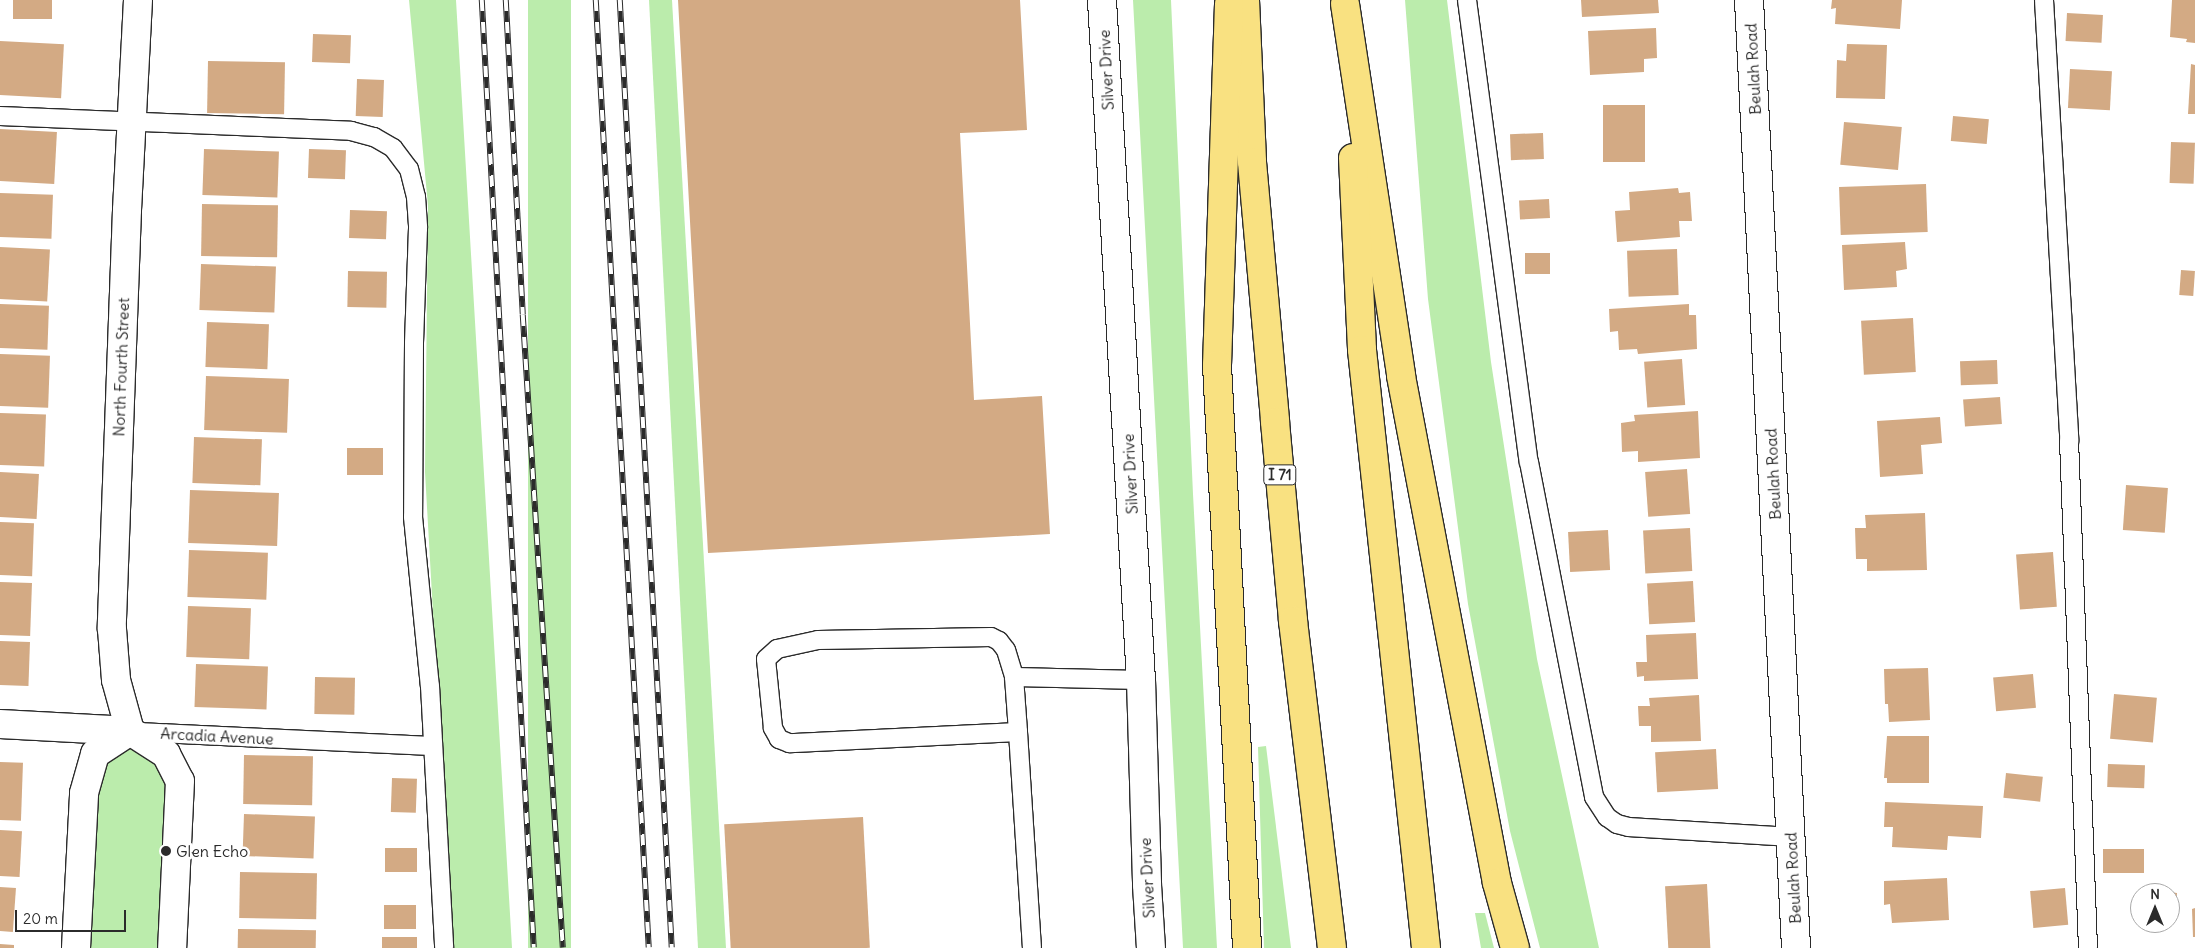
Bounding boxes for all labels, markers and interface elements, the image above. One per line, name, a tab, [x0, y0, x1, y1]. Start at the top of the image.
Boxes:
street label: Beulah Road	[1741, 23, 1765, 115]
street label: Silver Drive	[1094, 29, 1118, 111]
street label: North Fourth Street	[109, 297, 133, 437]
street label: Beulah Road	[1761, 428, 1785, 520]
street label: Silver Drive	[1118, 433, 1142, 515]
road number: I 71	[1262, 462, 1298, 488]
street label: Arcadia Avenue	[160, 723, 274, 749]
street label: Beulah Road	[1781, 832, 1805, 924]
street label: Silver Drive	[1135, 837, 1159, 919]
place label: Glen Echo	[176, 841, 248, 861]
marker: Glen Echo	[160, 845, 172, 857]
north arrow	[2130, 883, 2180, 933]
text: N	[2150, 885, 2160, 903]
scale bar	[18, 900, 129, 932]
text: 20 m	[23, 909, 58, 928]

